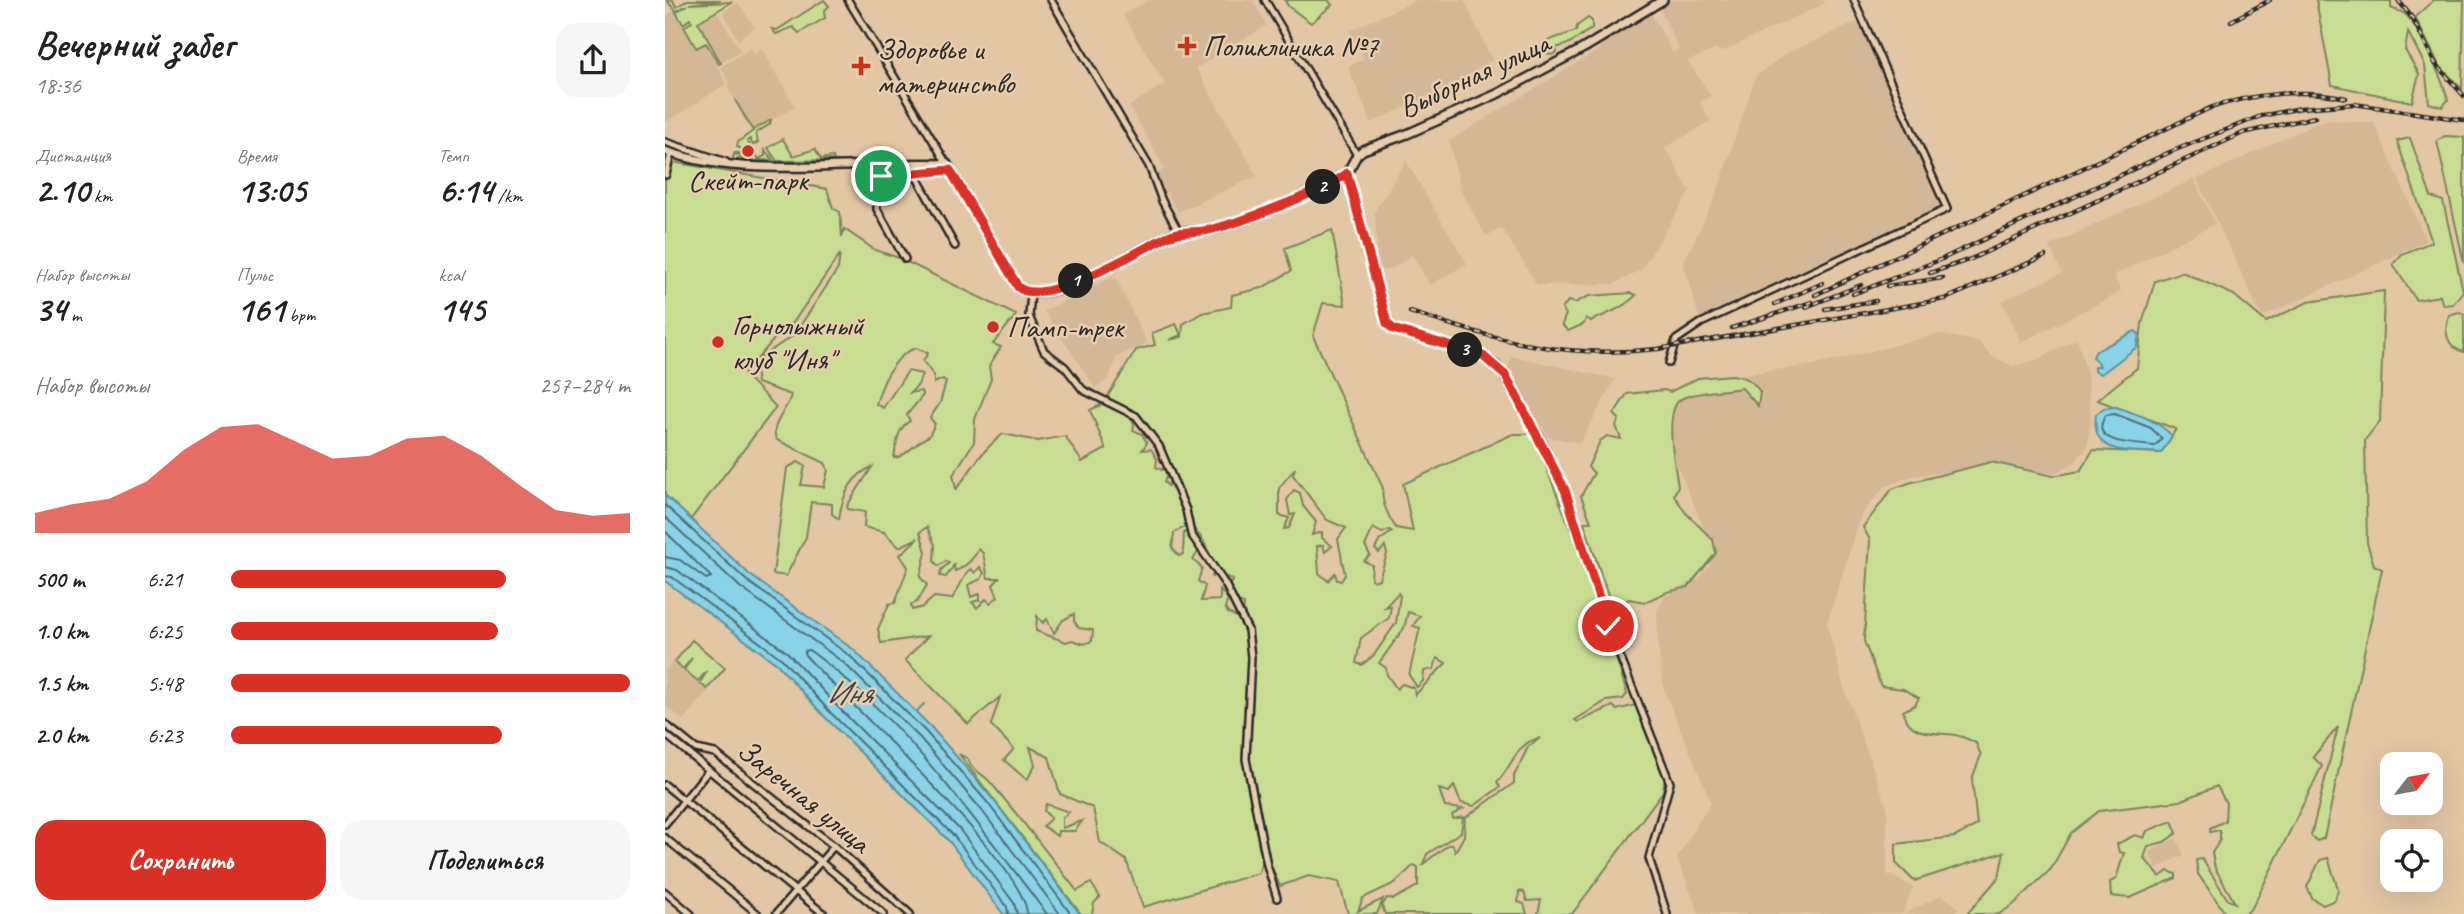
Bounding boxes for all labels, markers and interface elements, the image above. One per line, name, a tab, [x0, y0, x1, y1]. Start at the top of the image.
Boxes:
text: Вечерний забег	[35, 21, 234, 68]
street label: Выборная улица	[1393, 22, 1558, 126]
button: share	[556, 23, 630, 97]
place label: Поликлиника №7	[1203, 27, 1380, 65]
place label: Здоровье и материнство	[877, 30, 1016, 102]
marker: Поликлиника №7	[1177, 36, 1197, 56]
marker: Здоровье и материнство	[851, 56, 871, 76]
text: 18:36	[35, 71, 81, 100]
marker: Скейт-парк	[740, 143, 756, 159]
text: Дистанция	[35, 144, 111, 168]
text: Время	[237, 144, 277, 168]
text: Темп	[438, 144, 469, 168]
pin	[851, 146, 911, 206]
icon: arrive	[862, 157, 900, 195]
place label: Скейт-парк	[688, 161, 810, 199]
text: 2.10	[35, 168, 89, 213]
text: 13:05	[237, 168, 306, 213]
text: 6:14	[438, 168, 493, 213]
pin: 2	[1305, 170, 1341, 204]
text: 2	[1318, 174, 1327, 198]
text: km	[89, 184, 112, 208]
text: /km	[493, 184, 523, 208]
text: Набор высоты	[35, 263, 129, 287]
text: Пульс	[237, 263, 273, 287]
text: kcal	[438, 263, 463, 287]
pin: 1	[1059, 264, 1093, 298]
text: 1	[1071, 268, 1080, 292]
text: 34	[35, 287, 67, 332]
text: 161	[237, 287, 285, 332]
text: 145	[438, 287, 485, 332]
text: m	[67, 303, 82, 327]
text: bpm	[285, 303, 315, 327]
place label: Горнолыжный клуб "Иня"	[732, 306, 865, 378]
place label: Памп-трек	[1007, 308, 1125, 346]
marker: Памп-трек	[985, 319, 1001, 335]
pin: 3	[1447, 332, 1483, 368]
marker: Горнолыжный клуб "Иня"	[710, 334, 726, 350]
text: 3	[1460, 337, 1469, 361]
text: Набор высоты	[35, 371, 149, 400]
text: 257–284 m	[539, 371, 630, 400]
text: 500 m	[35, 565, 84, 594]
text: 6:21	[147, 565, 183, 594]
pin	[1578, 596, 1638, 656]
icon: check	[1589, 607, 1627, 645]
text: 1.0 km	[35, 617, 89, 646]
text: 6:25	[147, 617, 183, 646]
text: 1.5 km	[35, 669, 88, 698]
text: 5:48	[147, 669, 183, 698]
water label: Иня	[827, 672, 875, 713]
text: 2.0 km	[35, 721, 89, 750]
text: 6:23	[147, 721, 183, 750]
street label: Заречная улица	[730, 731, 880, 862]
north arrow	[2380, 752, 2443, 816]
map controls	[2380, 752, 2443, 892]
button: Сохранить	[35, 820, 326, 900]
button: Поделиться	[340, 820, 630, 900]
button: locate	[2380, 829, 2443, 892]

